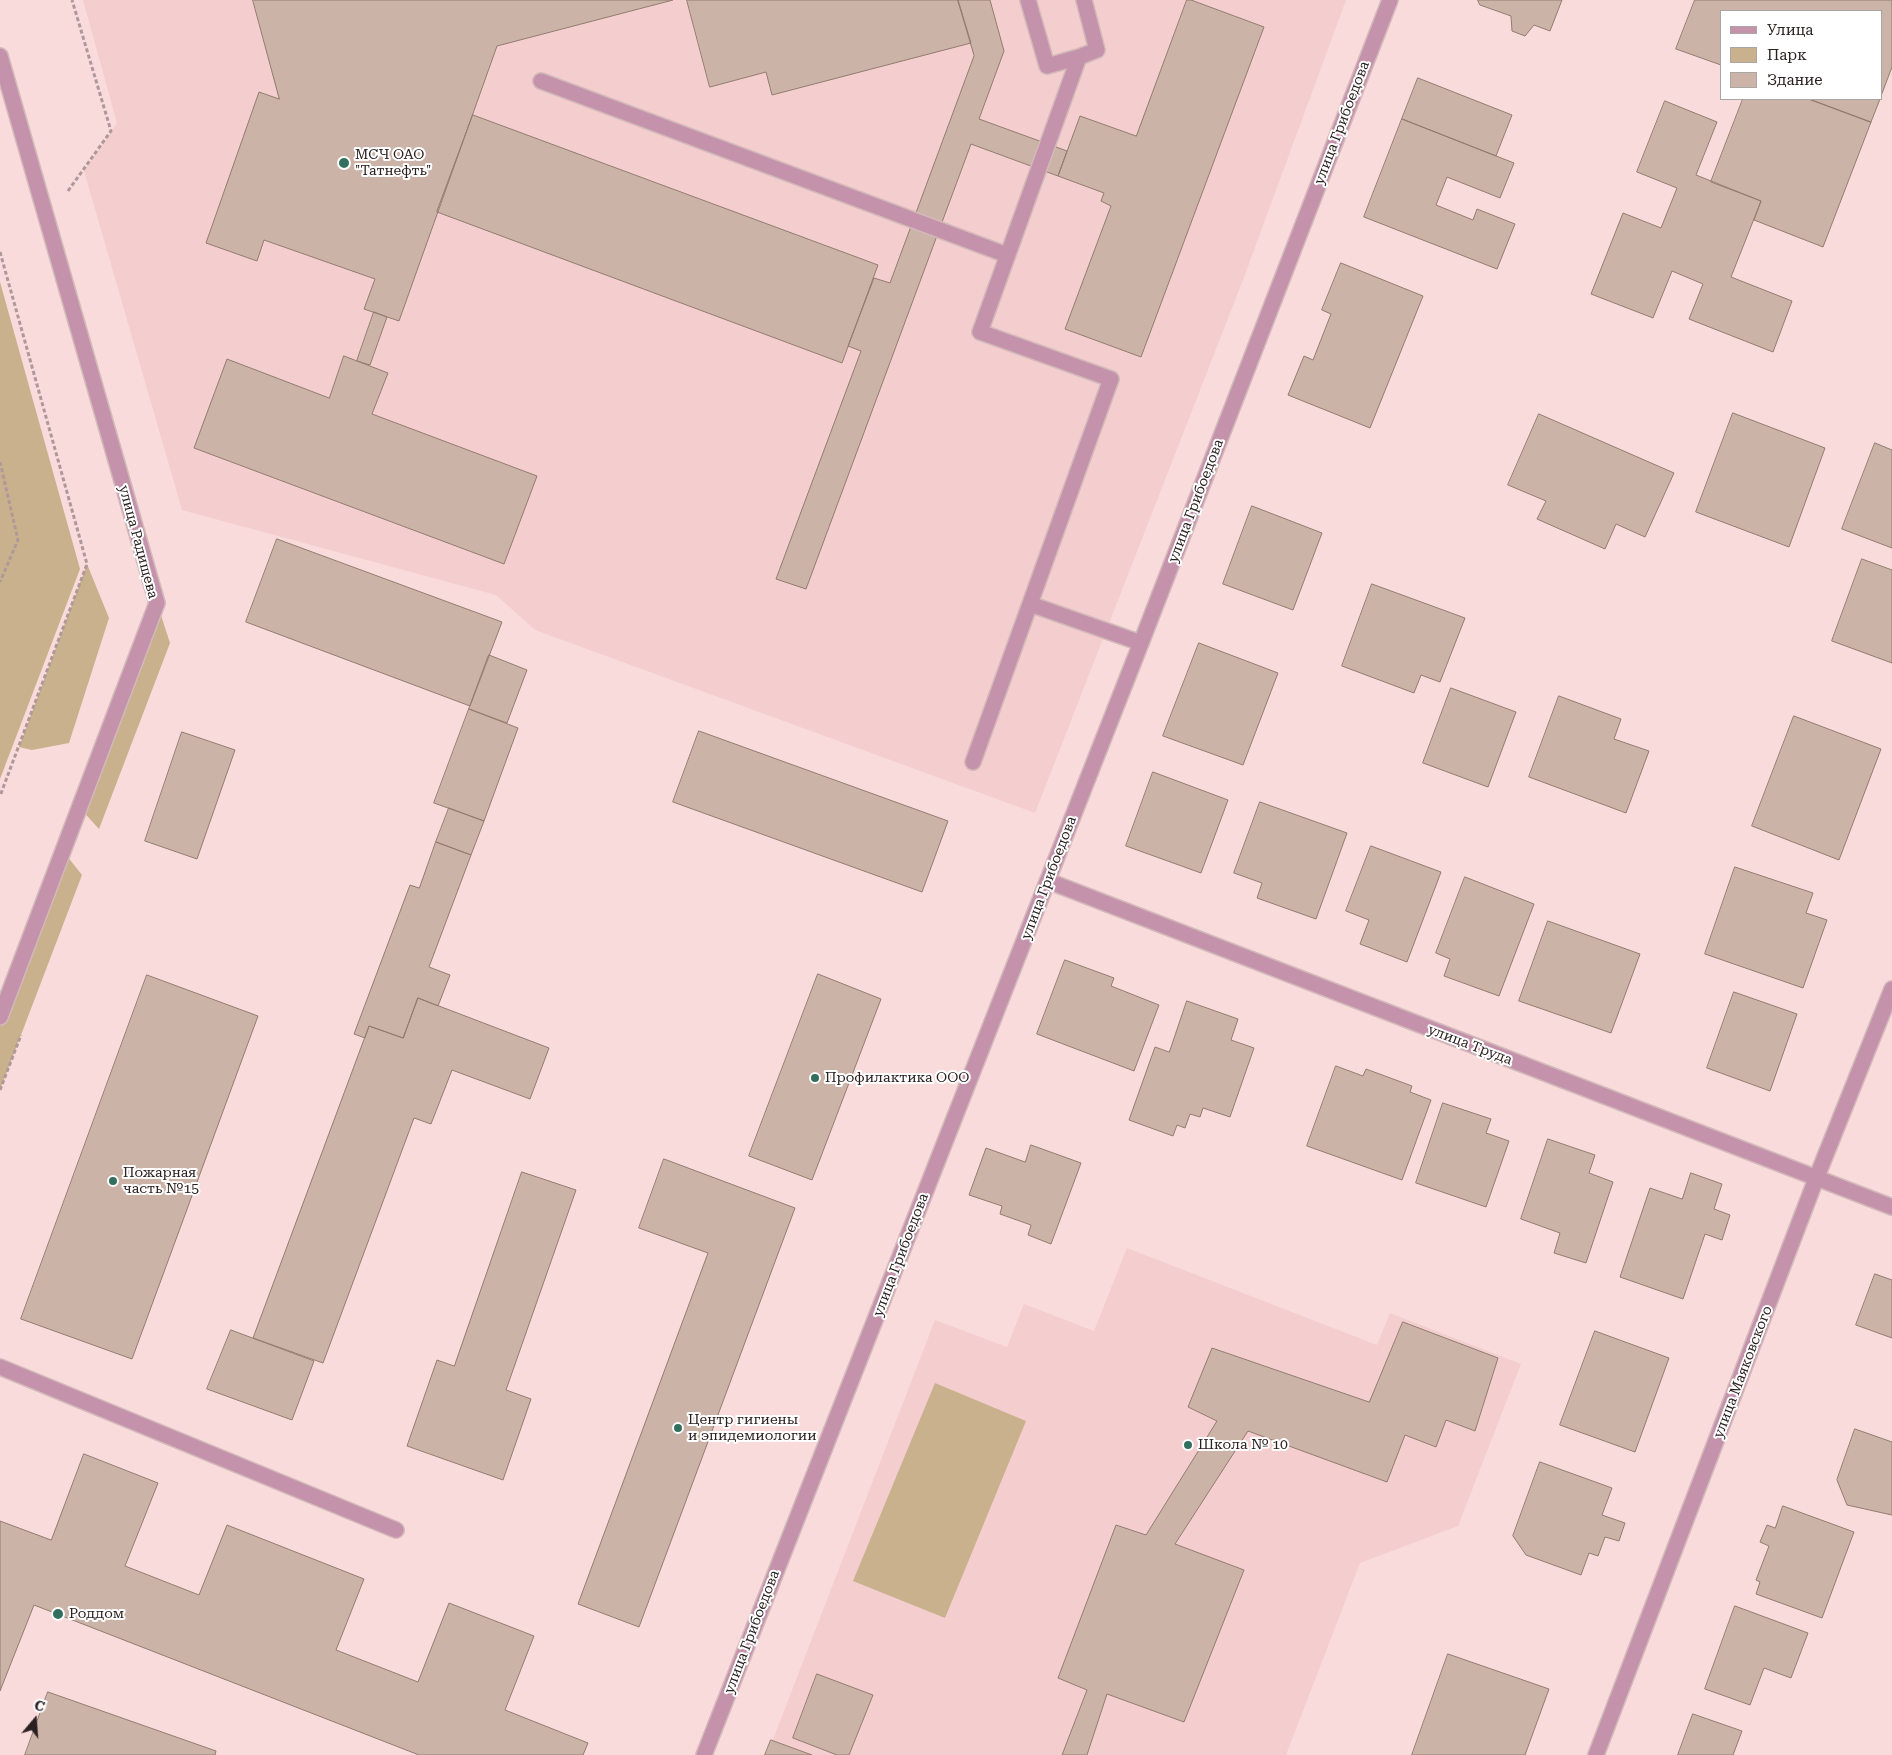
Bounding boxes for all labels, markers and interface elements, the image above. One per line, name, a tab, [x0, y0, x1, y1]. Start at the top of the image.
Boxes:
legend	[1720, 10, 1882, 100]
text: Улица	[1767, 21, 1813, 39]
text: Парк	[1767, 46, 1807, 64]
street label: улица Грибоедова	[1311, 59, 1373, 187]
text: Здание	[1767, 71, 1823, 89]
place label: МСЧ ОАО "Татнефть"	[355, 147, 431, 180]
marker: МСЧ ОАО "Татнефть"	[337, 156, 351, 170]
street label: улица Грибоедова	[1165, 437, 1227, 565]
street label: улица Радищева	[115, 483, 161, 601]
street label: улица Грибоедова	[1018, 814, 1080, 942]
street label: улица Труда	[1426, 1021, 1514, 1069]
place label: Профилактика ООО	[825, 1070, 969, 1086]
marker: Профилактика ООО	[809, 1072, 821, 1084]
place label: Пожарная часть №15	[123, 1165, 199, 1198]
marker: Пожарная часть №15	[107, 1175, 119, 1187]
street label: улица Грибоедова	[870, 1191, 932, 1319]
street label: улица Маяковского	[1710, 1303, 1776, 1441]
place label: Центр гигиены и эпидемиологии	[688, 1412, 817, 1444]
marker: Центр гигиены и эпидемиологии	[672, 1422, 684, 1434]
place label: Школа № 10	[1198, 1437, 1288, 1453]
marker: Школа № 10	[1182, 1439, 1194, 1451]
street label: улица Грибоедова	[721, 1568, 783, 1696]
place label: Роддом	[69, 1606, 124, 1622]
marker: Роддом	[51, 1607, 65, 1621]
north arrow	[10, 1695, 60, 1745]
text: С	[32, 1697, 47, 1715]

